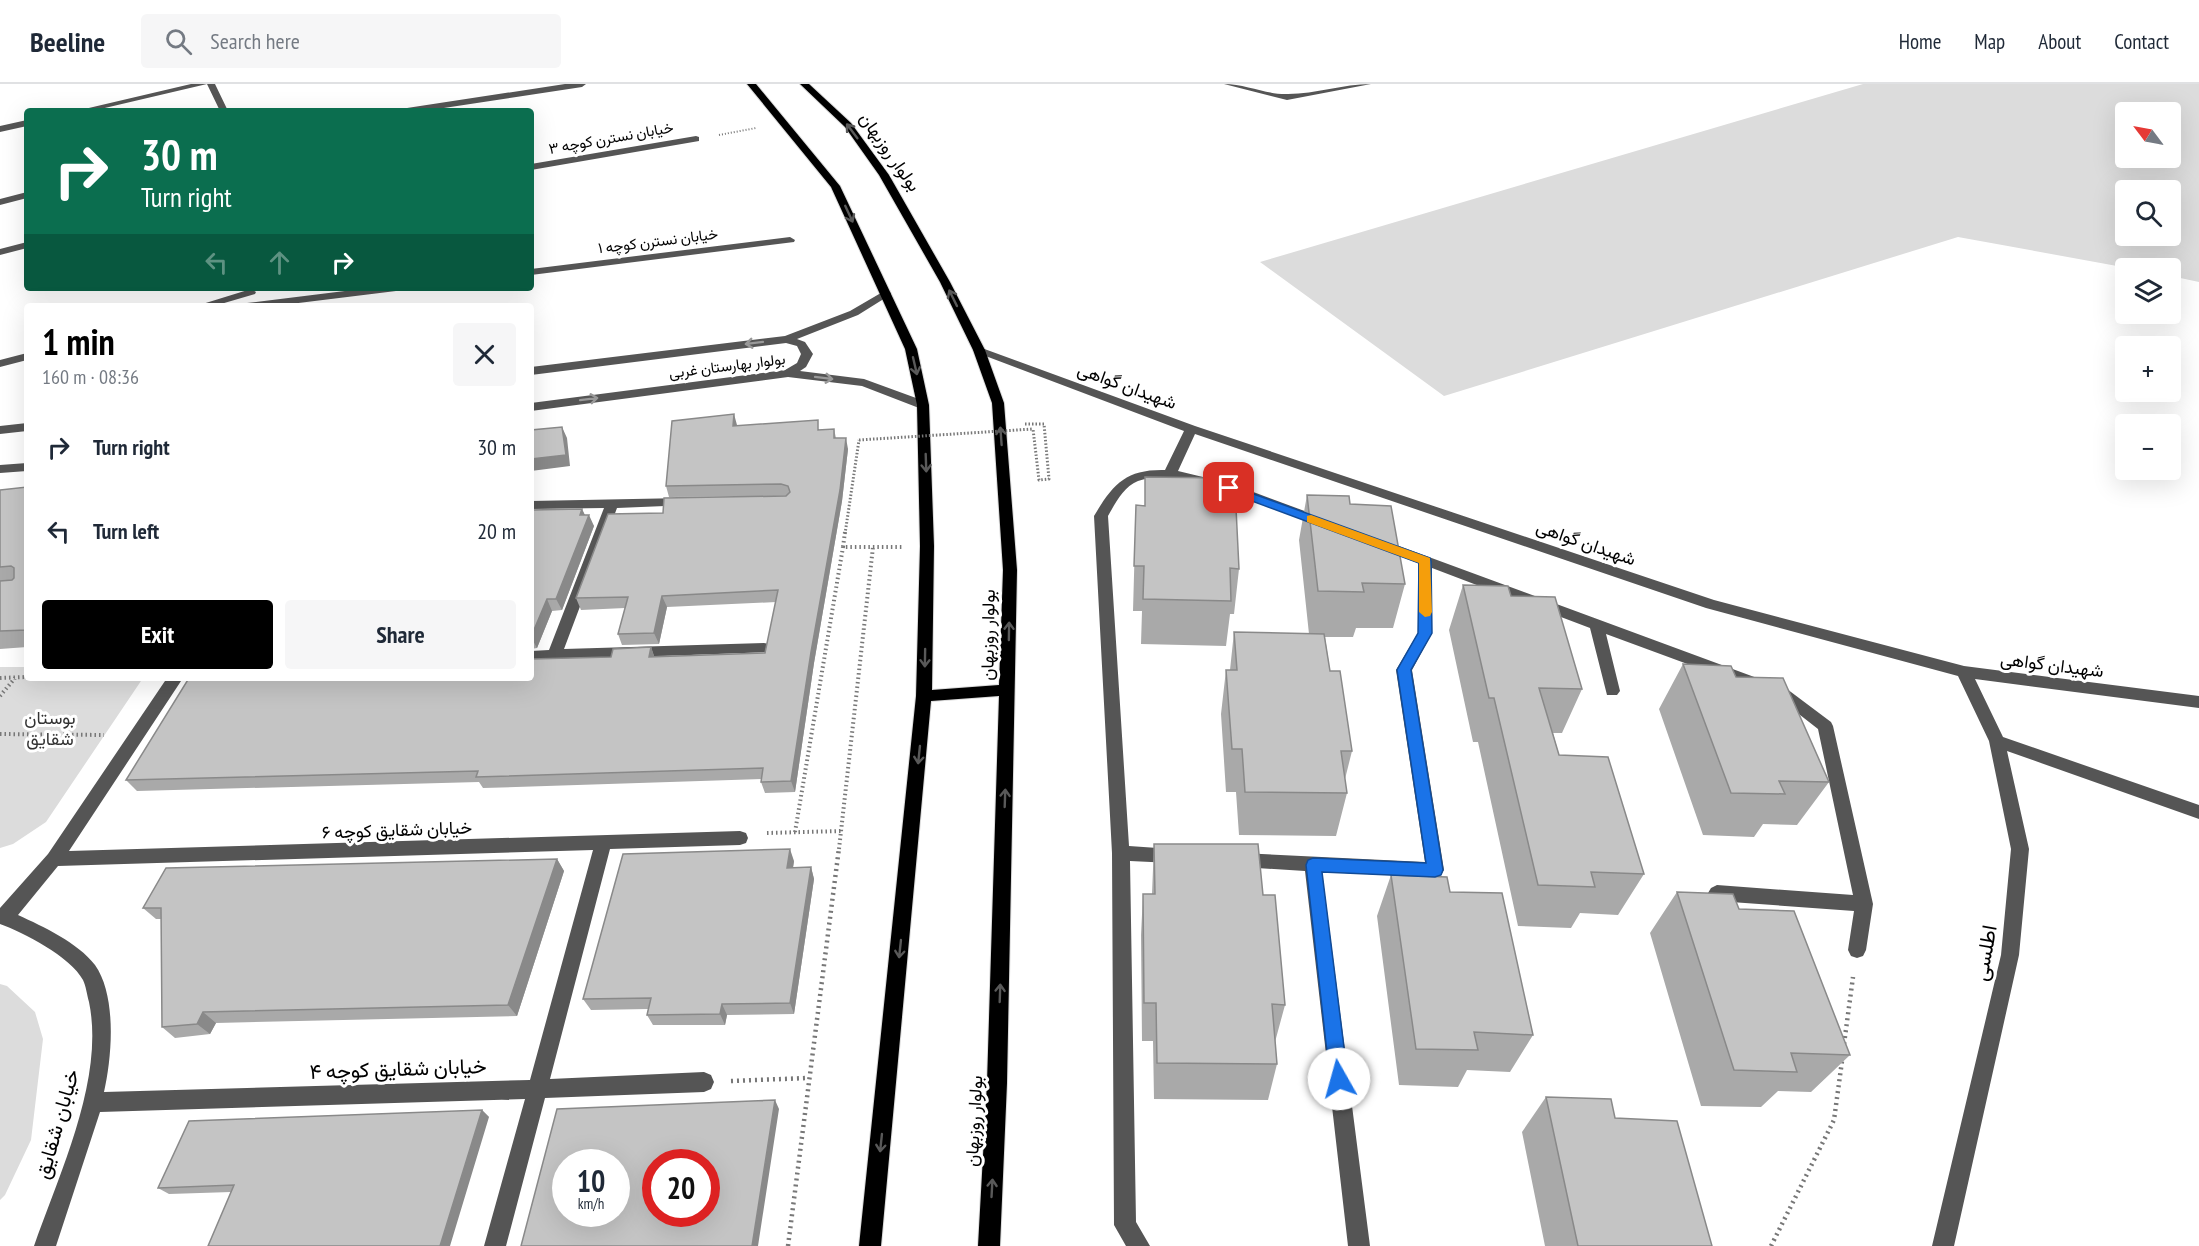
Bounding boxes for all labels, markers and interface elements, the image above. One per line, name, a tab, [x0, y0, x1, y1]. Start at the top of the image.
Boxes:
search box	[141, 14, 561, 68]
text: Beeline	[30, 23, 105, 60]
icon: search	[162, 25, 195, 58]
text: Search here	[210, 27, 300, 55]
text: Home	[1899, 28, 1941, 55]
text: Map	[1974, 28, 2005, 55]
text: About	[2038, 28, 2081, 55]
text: Contact	[2114, 28, 2169, 55]
north arrow	[2115, 102, 2181, 168]
map controls	[2115, 102, 2181, 480]
street label: بولوار روزبهان	[855, 108, 926, 196]
street label: خیابان نسترن کوچه ۳	[547, 117, 675, 159]
one-way arrow	[846, 124, 858, 140]
text: 30 m	[141, 127, 218, 182]
icon: right	[42, 132, 120, 210]
text: Turn right	[141, 180, 232, 214]
button: search	[2115, 180, 2181, 246]
one-way arrow	[843, 205, 855, 223]
street label: خیابان نسترن کوچه ۱	[597, 224, 719, 258]
icon: left	[200, 246, 233, 279]
icon: ahead	[263, 246, 296, 279]
icon: right	[326, 246, 359, 279]
button: layers	[2115, 258, 2181, 324]
one-way arrow	[946, 289, 958, 307]
text: 1 min	[42, 318, 115, 365]
button: close	[453, 323, 516, 386]
button: +	[2115, 336, 2181, 402]
one-way arrow	[745, 338, 765, 349]
street label: بولوار بهارستان غربی	[668, 349, 786, 383]
one-way arrow	[909, 357, 921, 376]
street label: شهیدان گواهی	[1074, 357, 1180, 414]
text: 160 m · 08:36	[42, 364, 139, 390]
one-way arrow	[814, 373, 833, 384]
one-way arrow	[579, 394, 598, 405]
button: −	[2115, 414, 2181, 480]
one-way arrow	[995, 427, 1006, 447]
icon: right	[42, 431, 75, 464]
text: Turn right	[93, 433, 170, 461]
text: 30 m	[477, 433, 516, 461]
one-way arrow	[920, 453, 932, 473]
pin	[1203, 462, 1254, 513]
icon: arrive	[1212, 471, 1245, 504]
icon: left	[42, 515, 75, 548]
street label: شهیدان گواهی	[1533, 515, 1639, 570]
text: Turn left	[93, 517, 159, 545]
text: 20 m	[477, 517, 516, 545]
street label: بولوار روزبهان	[975, 589, 1000, 681]
button: Exit	[42, 600, 273, 669]
button: Share	[285, 600, 516, 669]
one-way arrow	[1003, 622, 1015, 642]
street label: شهیدان گواهی	[1999, 647, 2105, 682]
one-way arrow	[919, 648, 931, 668]
park label: بوستان شقایق	[24, 706, 76, 750]
one-way arrow	[913, 744, 924, 764]
one-way arrow	[999, 788, 1011, 808]
street label: خیابان شقایق کوچه ۶	[321, 815, 473, 845]
street label: اطلسی	[1966, 923, 2003, 983]
one-way arrow	[894, 938, 905, 958]
one-way arrow	[994, 983, 1005, 1003]
position arrow	[1307, 1047, 1371, 1111]
street label: خیابان شقایق کوچه ۴	[309, 1052, 487, 1086]
street label: خیابان شقایق	[28, 1066, 85, 1182]
street label: بولوار روزبهان	[960, 1075, 987, 1167]
one-way arrow	[875, 1132, 886, 1152]
speed limit sign: 20	[642, 1149, 720, 1227]
text: 10	[577, 1161, 605, 1200]
one-way arrow	[986, 1178, 997, 1198]
text: km/h	[578, 1194, 604, 1213]

